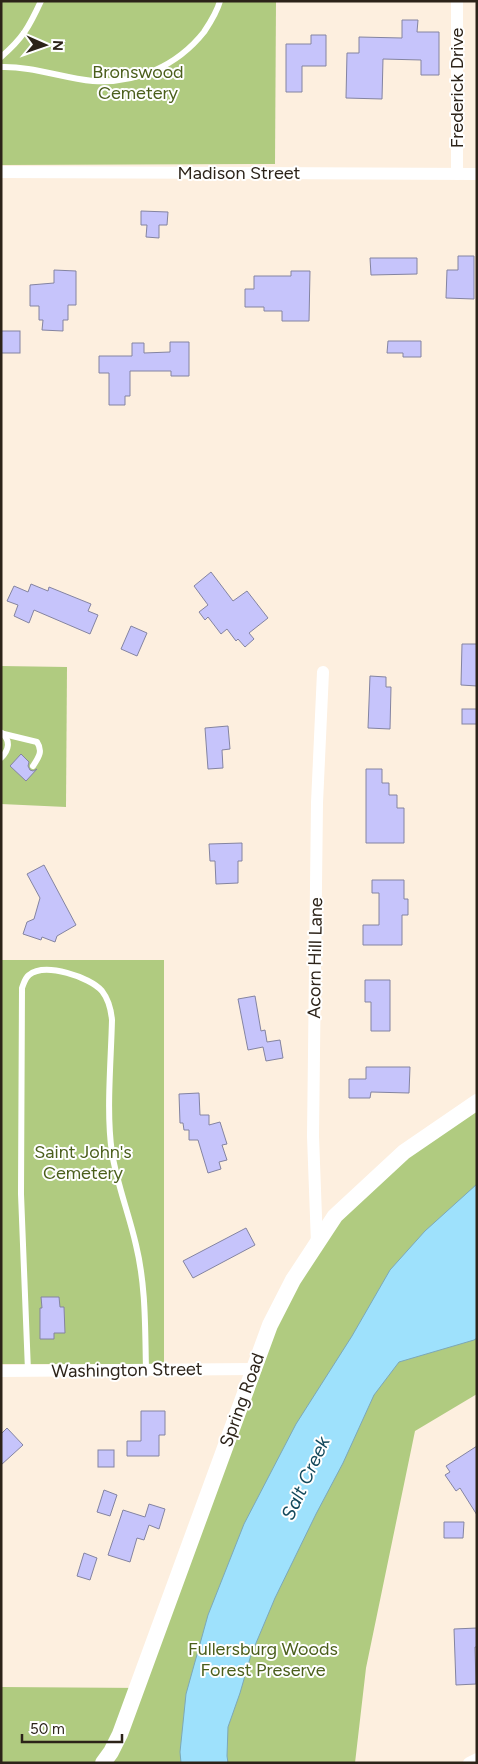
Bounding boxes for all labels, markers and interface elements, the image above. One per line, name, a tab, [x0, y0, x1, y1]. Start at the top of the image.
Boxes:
north arrow	[20, 20, 70, 70]
street label: Frederick Drive	[446, 27, 468, 148]
text: N	[49, 40, 66, 51]
park label: Bronswood Cemetery	[92, 61, 184, 104]
street label: Madison Street	[178, 162, 301, 184]
street label: Acorn Hill Lane	[303, 897, 327, 1019]
park label: Saint John's Cemetery	[34, 1141, 132, 1184]
street label: Spring Road	[215, 1350, 269, 1450]
street label: Washington Street	[51, 1358, 203, 1382]
water label: Salt Creek	[276, 1432, 335, 1524]
park label: Fullersburg Woods Forest Preserve	[188, 1638, 338, 1681]
scale bar	[22, 1712, 122, 1744]
text: 50 m	[30, 1720, 65, 1738]

